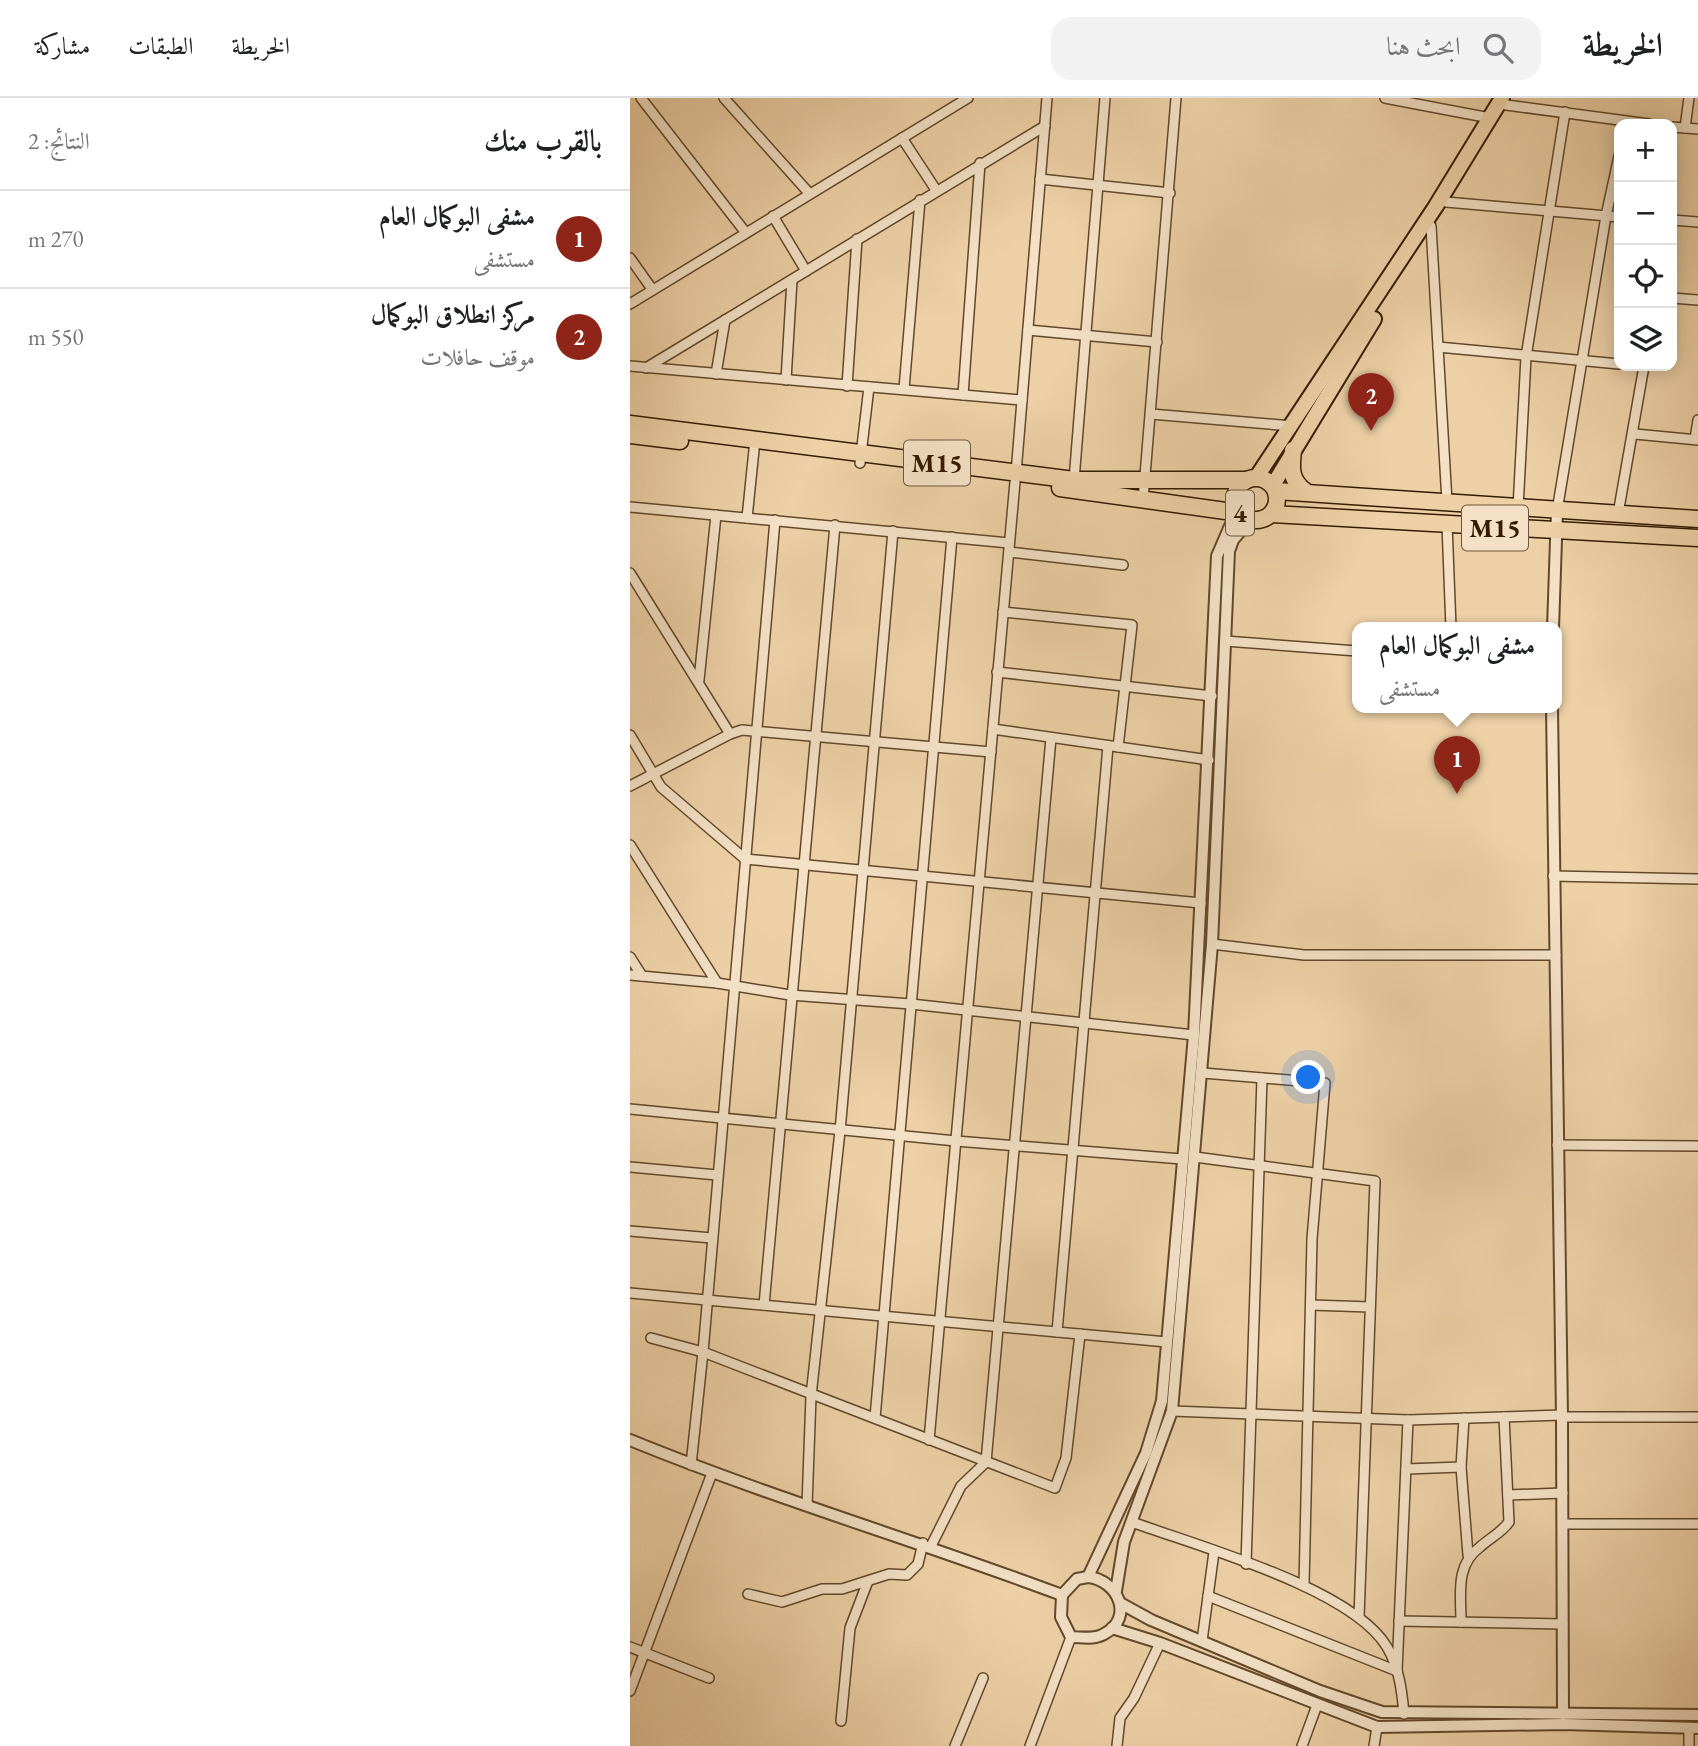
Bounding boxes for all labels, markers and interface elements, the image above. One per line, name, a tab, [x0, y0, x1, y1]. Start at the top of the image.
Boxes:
search box	[1051, 17, 1541, 80]
text: الخريطة	[1583, 23, 1663, 66]
text: ابحث هنا	[1386, 29, 1461, 63]
icon: search	[1479, 29, 1517, 67]
text: مشاركة	[35, 30, 90, 61]
text: الطبقات	[128, 30, 194, 61]
text: الخريطة	[232, 30, 290, 61]
map controls	[1614, 119, 1677, 371]
button: +	[1614, 119, 1677, 182]
text: بالقرب منك	[484, 121, 602, 160]
text: النتائج: 2	[28, 126, 90, 156]
button: −	[1614, 182, 1677, 245]
text: مشفى البوكمال العام	[379, 199, 535, 233]
text: 270 m	[28, 224, 84, 254]
text: 1	[573, 224, 585, 254]
text: مستشفى	[474, 244, 535, 274]
button: locate	[1614, 245, 1677, 308]
text: مركز انطلاق البوكمال	[371, 297, 535, 331]
button: layers	[1614, 308, 1677, 371]
text: 550 m	[28, 322, 84, 352]
text: 2	[573, 322, 585, 352]
text: موقف حافلات	[420, 342, 535, 372]
pin: 2	[1348, 373, 1394, 431]
road number: M15	[904, 440, 970, 486]
road number: 4	[1226, 490, 1254, 536]
road number: M15	[1462, 506, 1528, 550]
popup	[1352, 622, 1562, 713]
text: مشفى البوكمال العام	[1379, 628, 1535, 662]
text: مستشفى	[1379, 673, 1440, 703]
pin: 1	[1434, 736, 1480, 794]
your location	[1291, 1060, 1325, 1094]

